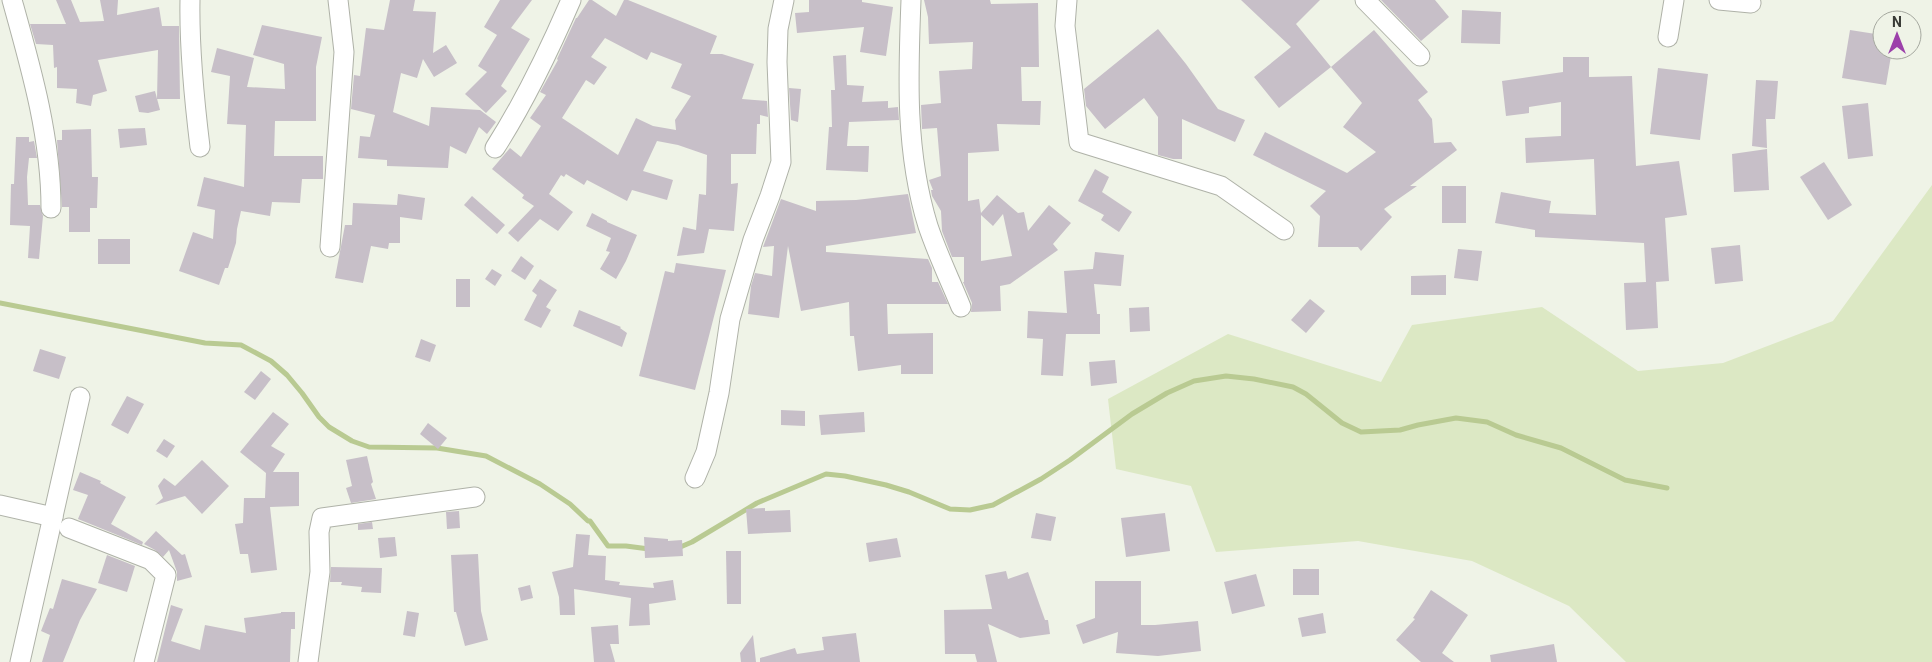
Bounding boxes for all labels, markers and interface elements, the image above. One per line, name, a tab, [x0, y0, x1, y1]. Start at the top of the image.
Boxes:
north arrow	[1872, 10, 1922, 60]
text: N	[1892, 14, 1902, 30]

